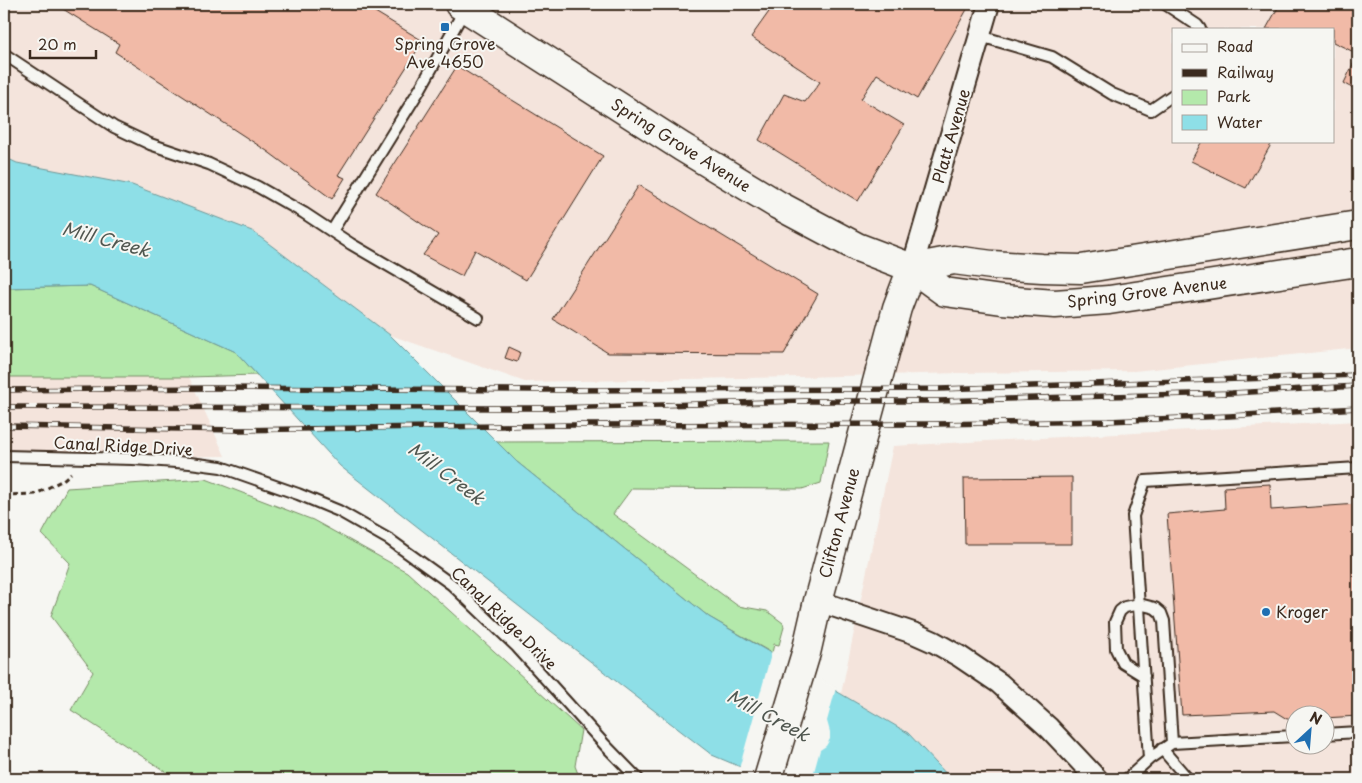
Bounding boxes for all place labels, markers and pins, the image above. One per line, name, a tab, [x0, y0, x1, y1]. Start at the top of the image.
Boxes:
marker: Spring Grove Ave 4650	[439, 21, 451, 33]
place label: Spring Grove Ave 4650	[394, 31, 496, 73]
place label: Kroger	[1276, 599, 1328, 623]
marker: Kroger	[1260, 606, 1272, 618]

